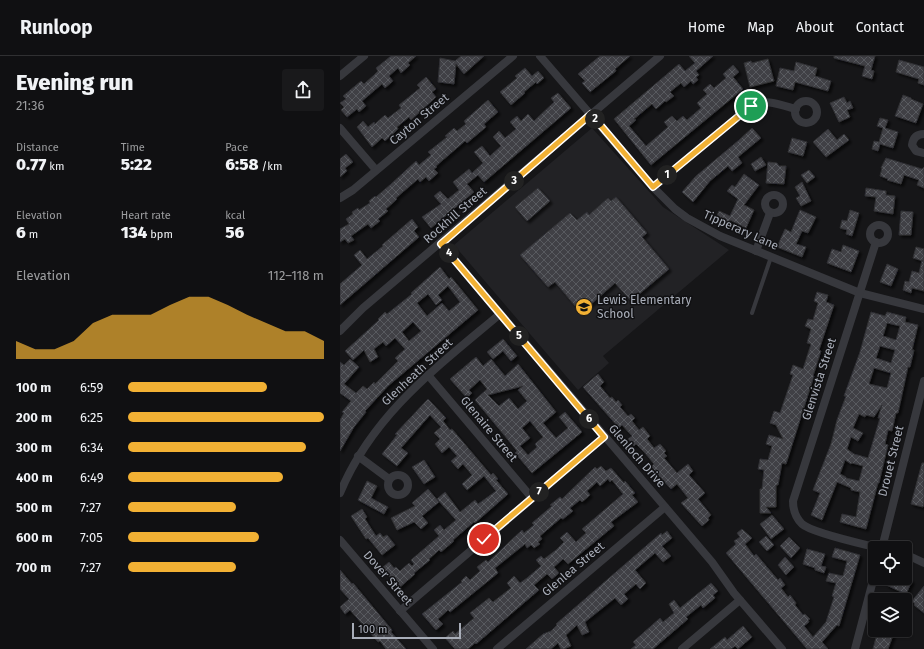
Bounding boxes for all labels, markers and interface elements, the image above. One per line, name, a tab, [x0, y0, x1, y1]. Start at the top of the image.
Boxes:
text: Runloop	[20, 16, 93, 39]
text: Home	[688, 19, 725, 36]
text: Map	[747, 19, 774, 36]
text: About	[796, 19, 834, 36]
text: Contact	[856, 19, 904, 36]
text: Evening run	[16, 69, 133, 96]
button: share	[282, 69, 324, 111]
pin	[734, 89, 768, 123]
street label: Cayton Street	[387, 90, 452, 148]
icon: arrive	[740, 95, 762, 117]
text: 21:36	[16, 98, 44, 113]
pin: 2	[585, 109, 605, 129]
text: 2	[592, 112, 598, 125]
text: Distance	[16, 141, 59, 154]
text: Time	[121, 141, 145, 154]
text: Pace	[225, 141, 248, 154]
text: 0.77	[16, 154, 46, 175]
text: 5:22	[121, 154, 152, 175]
text: 6:58	[225, 154, 259, 175]
text: km	[46, 160, 64, 173]
text: /km	[259, 160, 282, 173]
pin: 1	[657, 165, 677, 185]
text: 1	[664, 168, 670, 181]
pin: 3	[504, 171, 524, 191]
text: 3	[511, 174, 517, 187]
street label: Rockhill Street	[421, 183, 490, 246]
street label: Tipperary Lane	[701, 207, 781, 253]
text: Elevation	[16, 209, 62, 222]
text: Heart rate	[121, 209, 171, 222]
text: kcal	[225, 209, 245, 222]
text: 6	[16, 222, 26, 243]
text: 134	[121, 222, 147, 243]
text: 56	[225, 222, 244, 243]
text: m	[26, 228, 38, 241]
text: bpm	[147, 228, 173, 241]
pin: 4	[439, 243, 459, 263]
text: 4	[446, 246, 452, 259]
text: Elevation	[16, 268, 70, 283]
text: 112–118 m	[268, 268, 324, 283]
place label: Lewis Elementary School	[597, 293, 692, 321]
school or university icon: Lewis Elementary School	[574, 297, 594, 317]
pin: 5	[509, 326, 529, 346]
text: 5	[516, 329, 522, 342]
street label: Glenheath Street	[379, 335, 456, 408]
street label: Glenvista Street	[799, 335, 839, 422]
text: 100 m	[16, 380, 51, 395]
text: 6:59	[80, 380, 103, 395]
street label: Glenaire Street	[458, 393, 521, 465]
pin: 6	[579, 409, 599, 429]
text: 200 m	[16, 410, 52, 425]
text: 6:25	[80, 410, 103, 425]
text: 6	[586, 412, 592, 425]
street label: Glenloch Drive	[606, 422, 668, 490]
street label: Drouet Street	[875, 423, 907, 498]
text: 300 m	[16, 440, 52, 455]
text: 6:34	[80, 440, 104, 455]
text: 400 m	[16, 470, 53, 485]
text: 6:49	[80, 470, 103, 485]
pin: 7	[529, 482, 549, 502]
text: 7	[536, 485, 542, 498]
text: 500 m	[16, 500, 52, 515]
text: 7:27	[80, 500, 101, 515]
pin	[467, 522, 501, 556]
icon: check	[473, 528, 495, 550]
text: 600 m	[16, 530, 53, 545]
text: 7:05	[80, 530, 103, 545]
street label: Glenlea Street	[539, 539, 607, 599]
map controls	[868, 541, 912, 637]
button: locate	[868, 541, 912, 585]
street label: Dover Street	[361, 548, 416, 609]
text: 700 m	[16, 560, 51, 575]
text: 7:27	[80, 560, 101, 575]
button: layers	[868, 593, 912, 637]
scale bar	[352, 621, 461, 640]
text: 100 m	[358, 623, 387, 636]

